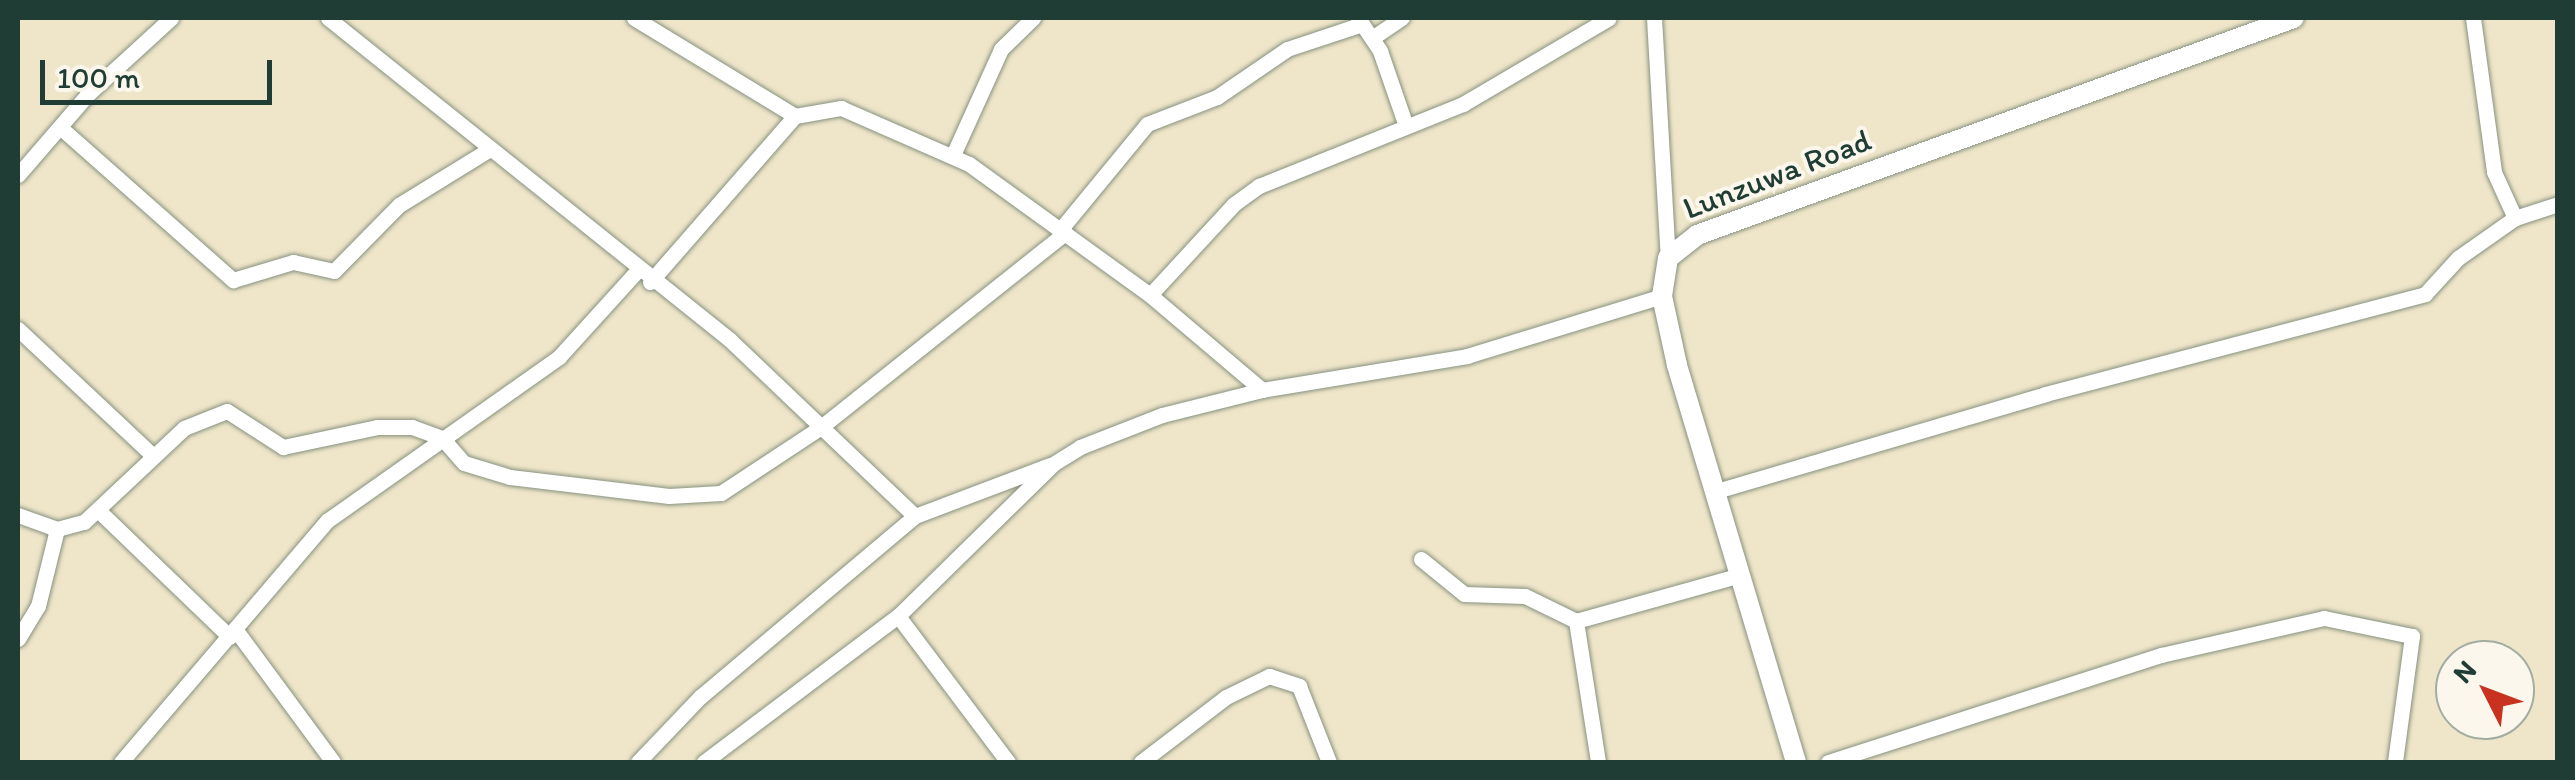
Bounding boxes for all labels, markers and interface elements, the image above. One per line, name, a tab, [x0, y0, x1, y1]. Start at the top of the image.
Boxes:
scale bar	[45, 40, 278, 102]
text: 100 m	[57, 59, 140, 96]
street label: Lunzuwa Road	[1678, 121, 1876, 227]
north arrow	[2435, 640, 2535, 740]
text: N	[2445, 653, 2483, 690]

